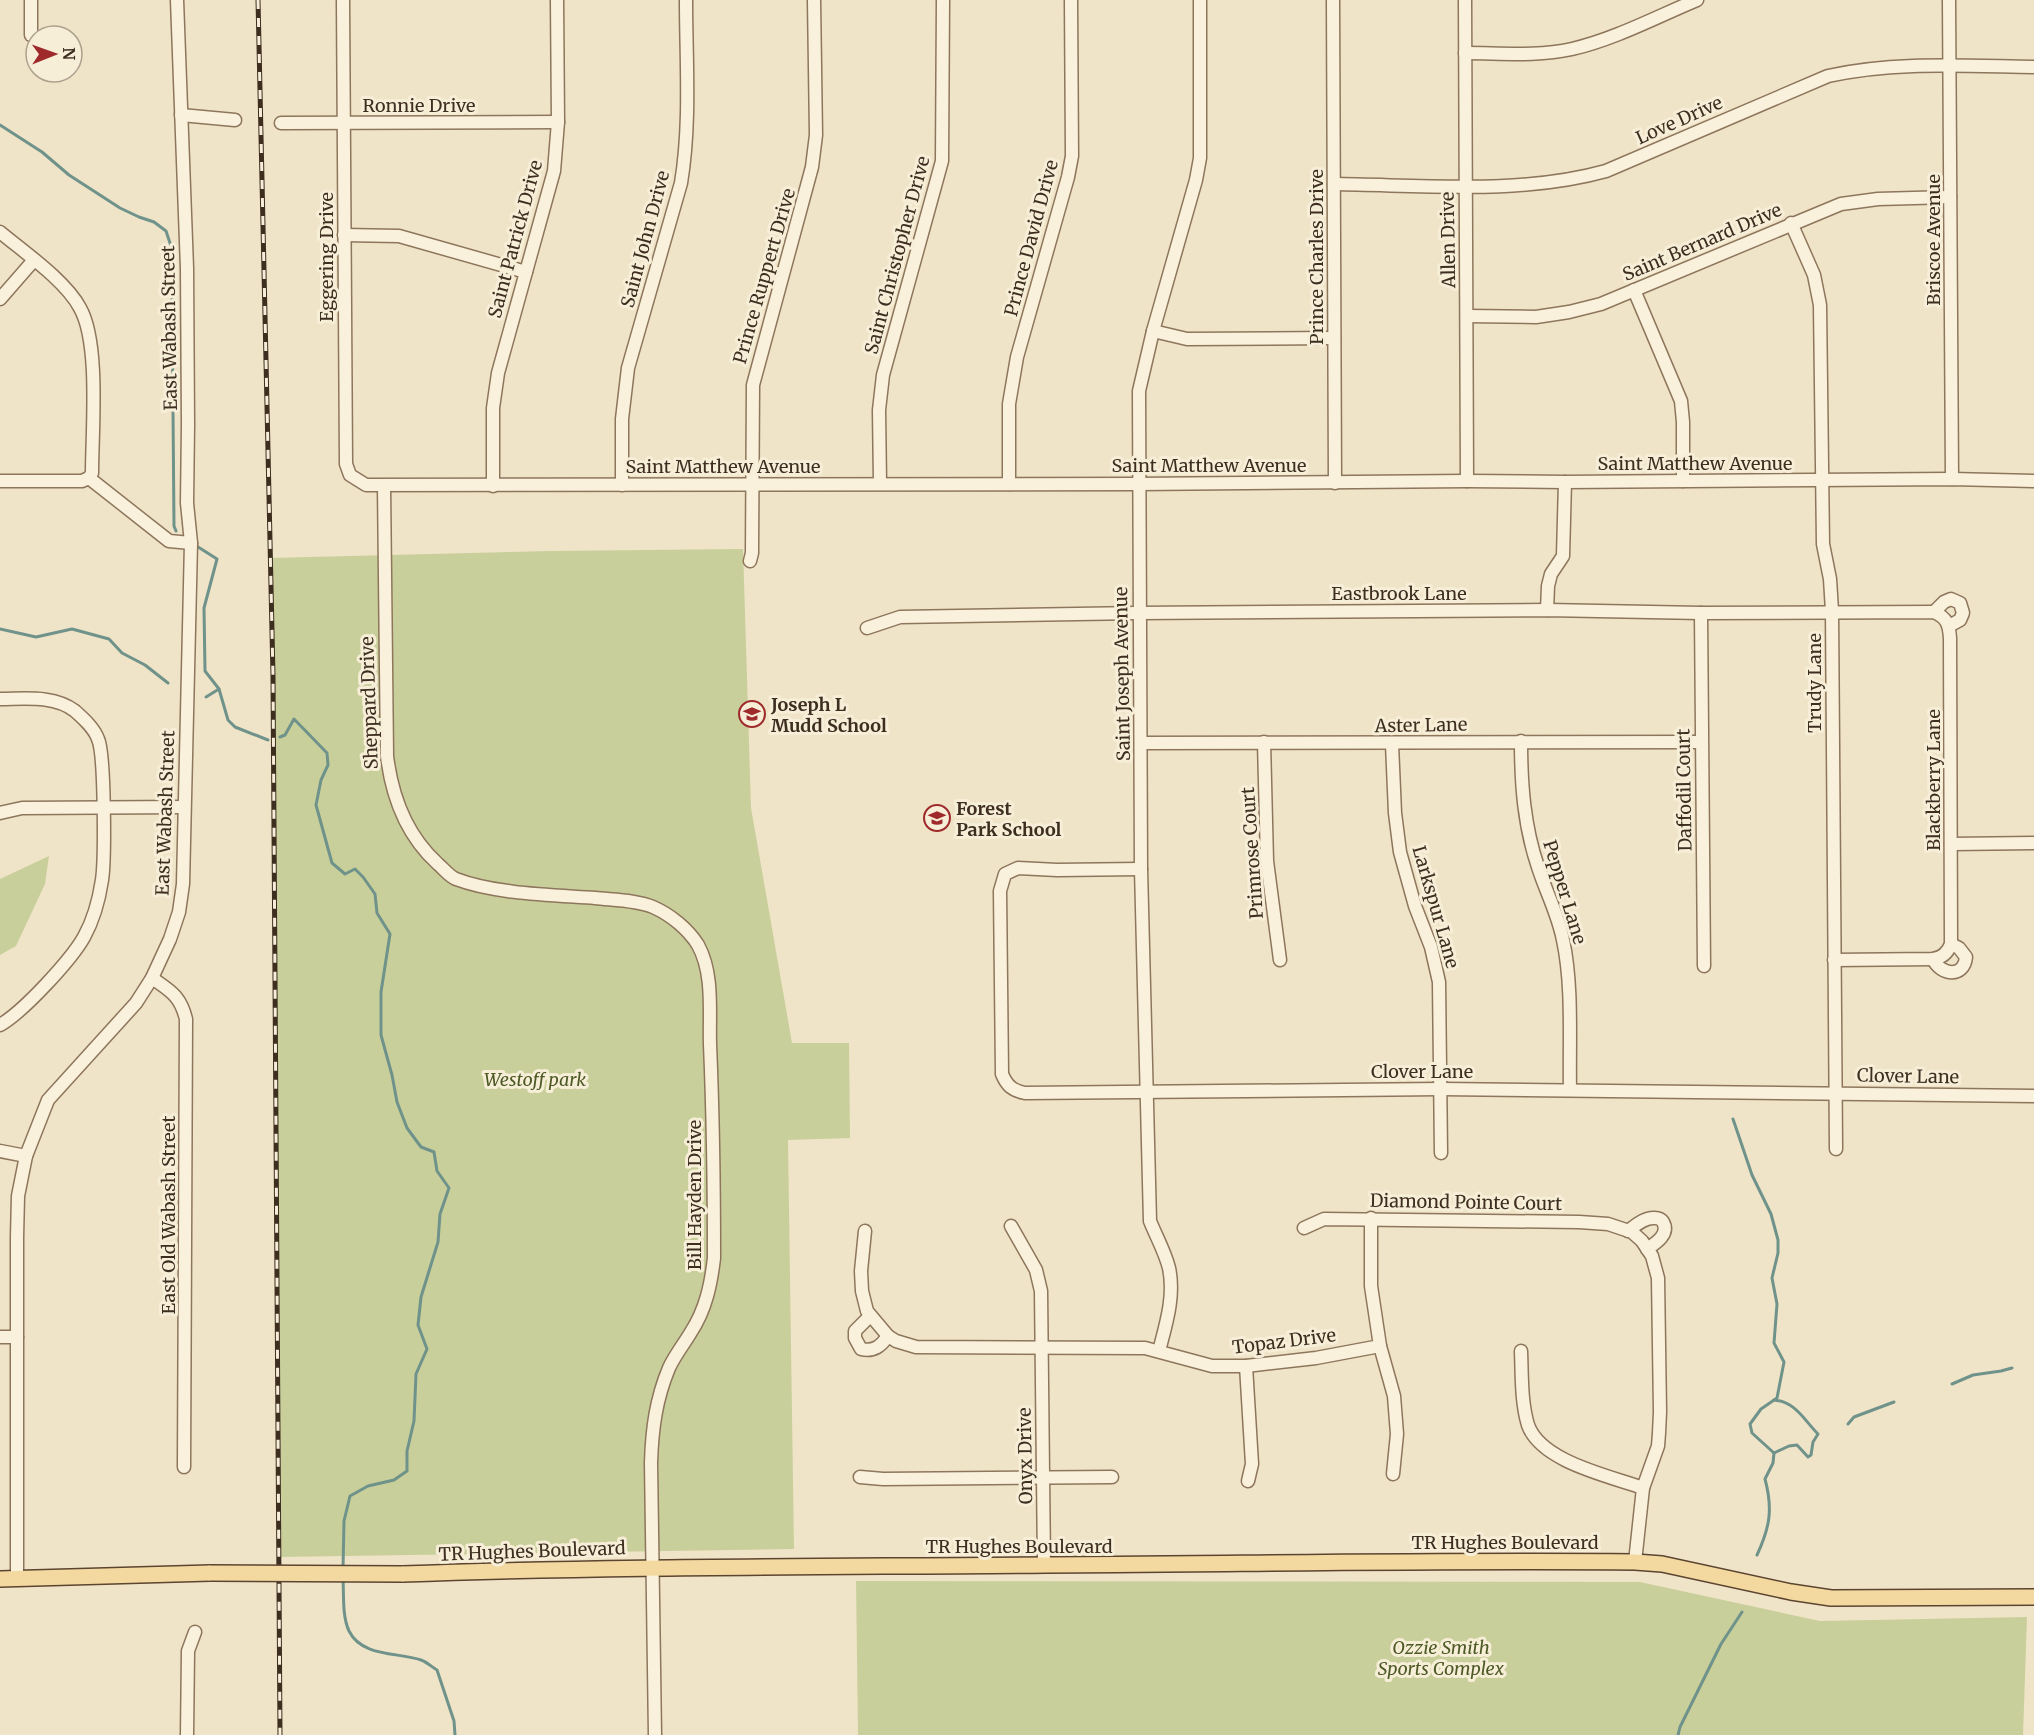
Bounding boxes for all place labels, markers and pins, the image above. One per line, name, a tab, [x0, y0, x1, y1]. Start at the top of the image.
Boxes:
place label: Joseph L Mudd School	[770, 693, 887, 737]
school or university icon: Joseph L Mudd School	[737, 699, 767, 729]
place label: Forest Park School	[956, 797, 1062, 841]
school or university icon: Forest Park School	[922, 803, 952, 833]

